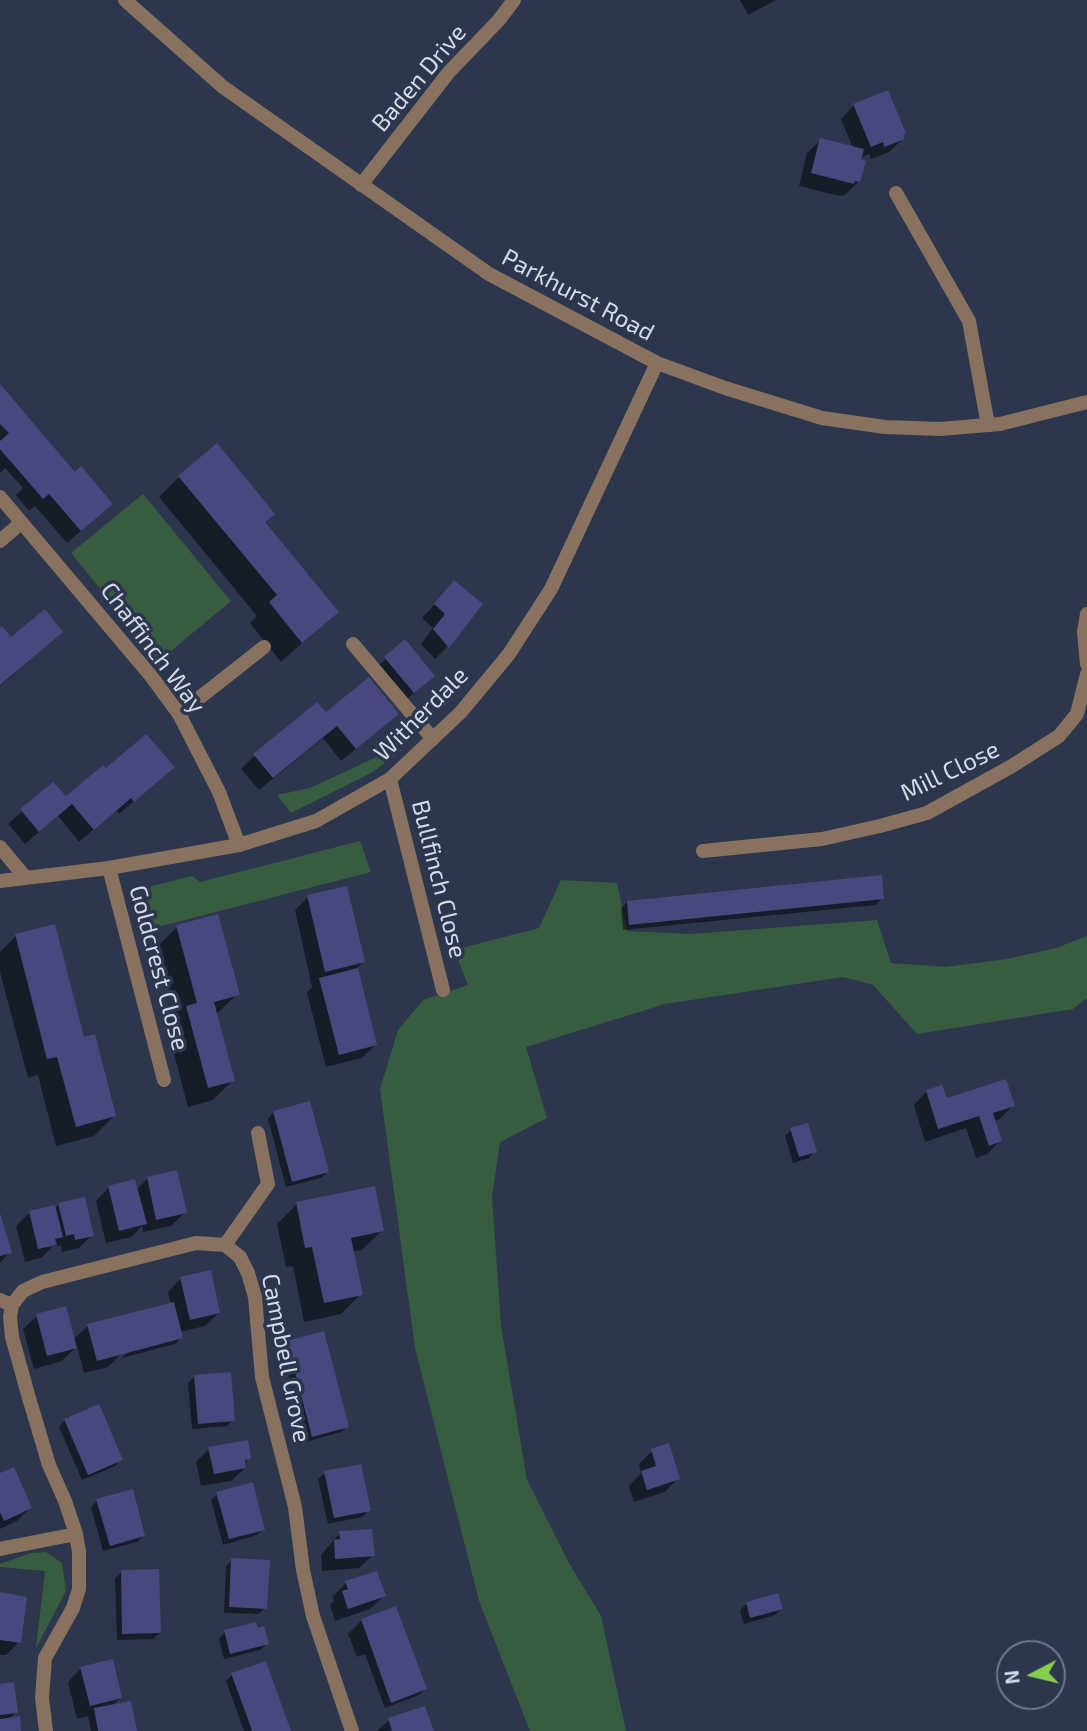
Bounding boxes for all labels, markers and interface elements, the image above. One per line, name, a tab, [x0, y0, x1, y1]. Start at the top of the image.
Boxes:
street label: Baden Drive	[366, 19, 472, 137]
street label: Parkhurst Road	[497, 243, 659, 347]
street label: Chaffinch Way	[94, 577, 212, 719]
street label: Witherdale	[368, 661, 474, 767]
street label: Mill Close	[896, 735, 1004, 807]
street label: Bullfinch Close	[405, 797, 473, 961]
street label: Goldcrest Close	[123, 882, 195, 1054]
street label: Campbell Grove	[256, 1271, 316, 1445]
north arrow	[996, 1640, 1066, 1710]
text: N	[999, 1669, 1024, 1686]

